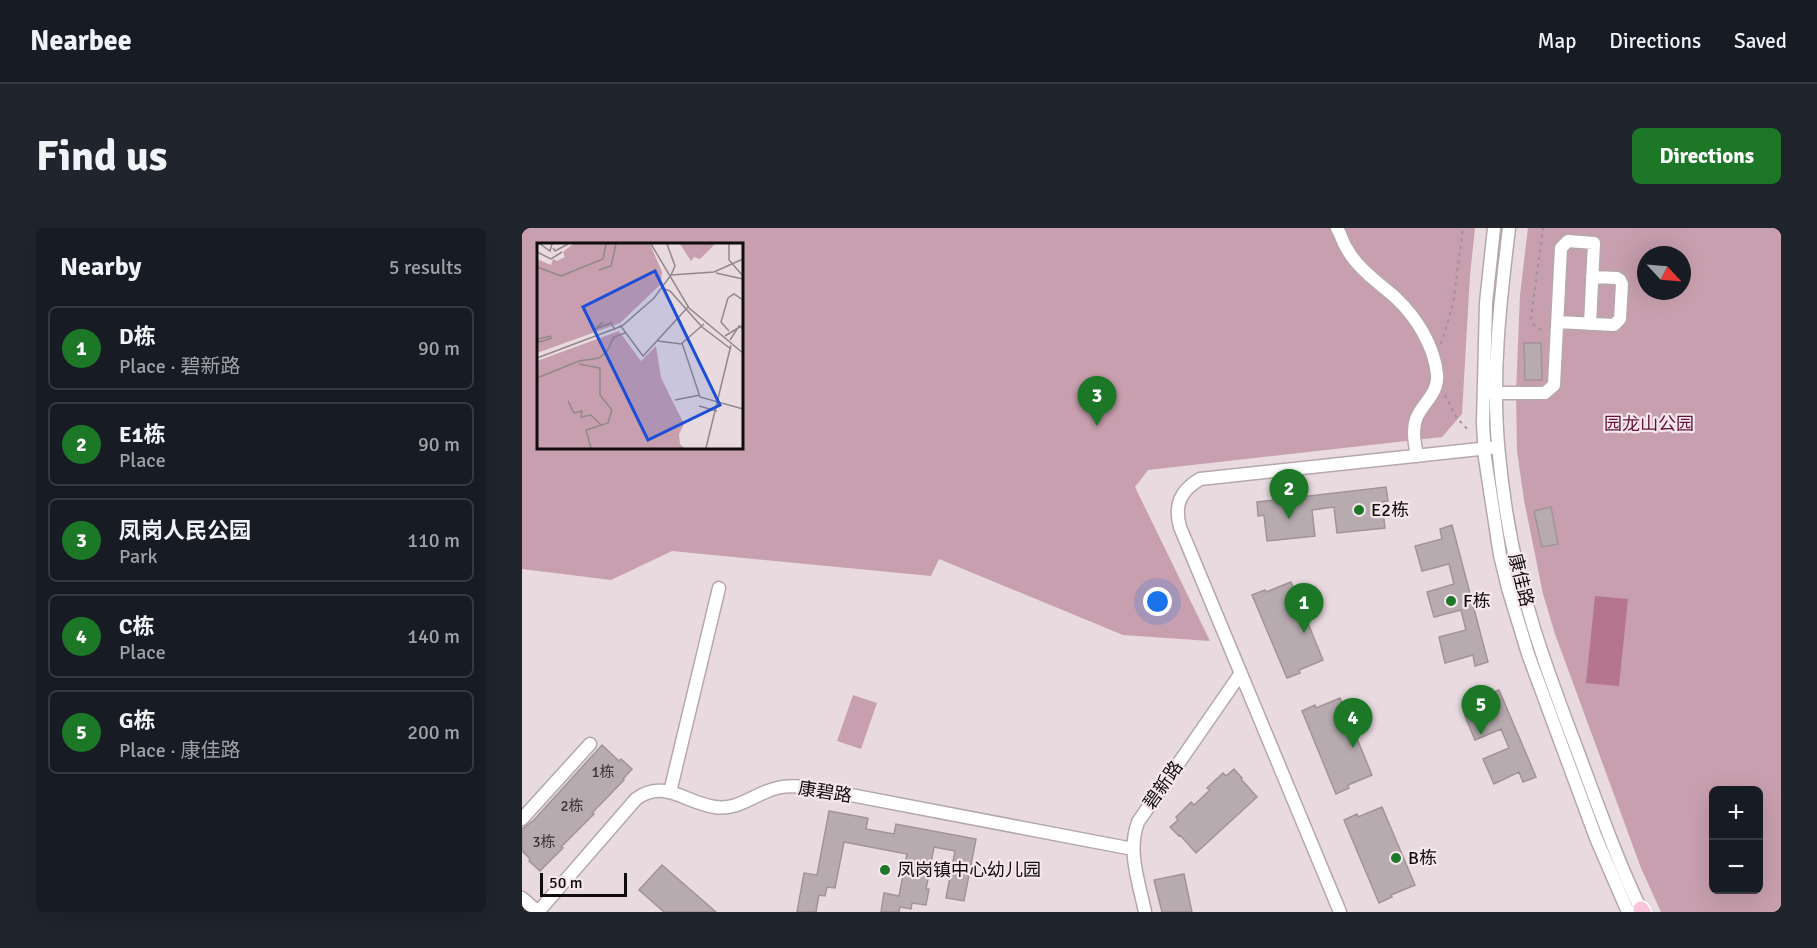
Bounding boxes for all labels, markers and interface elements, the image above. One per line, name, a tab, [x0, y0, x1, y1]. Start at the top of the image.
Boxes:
text: Nearbee	[30, 24, 132, 58]
text: Map	[1538, 28, 1576, 54]
text: Directions	[1609, 28, 1701, 54]
text: Saved	[1734, 28, 1787, 54]
button: Directions	[1632, 128, 1781, 184]
text: Find us	[36, 131, 167, 182]
inset map	[537, 243, 742, 448]
north arrow	[1637, 246, 1691, 300]
text: Nearby	[60, 251, 141, 283]
text: 5 results	[389, 255, 462, 280]
text: D栋	[119, 323, 156, 350]
text: 1	[76, 336, 87, 361]
text: 90 m	[418, 336, 460, 361]
text: Place · 碧新路	[119, 354, 241, 379]
pin: 3	[1078, 376, 1116, 426]
park label: 园龙山公园	[1604, 413, 1694, 435]
text: E1栋	[119, 421, 166, 448]
text: 2	[76, 432, 87, 457]
text: 90 m	[418, 432, 460, 457]
text: Place	[119, 448, 166, 473]
pin: 2	[1270, 470, 1308, 519]
place label: E2栋	[1371, 499, 1409, 521]
marker: E2栋	[1352, 503, 1366, 517]
text: 凤岗人民公园	[119, 517, 251, 544]
text: 3	[76, 528, 87, 553]
text: 110 m	[407, 528, 460, 553]
text: Park	[119, 544, 157, 569]
street label: 康佳路	[1504, 551, 1538, 609]
pin: 1	[1284, 584, 1324, 633]
your location	[1143, 587, 1172, 616]
place label: F栋	[1463, 590, 1490, 612]
marker: F栋	[1444, 594, 1458, 608]
text: C栋	[119, 613, 154, 640]
text: 4	[76, 624, 87, 649]
text: 140 m	[407, 624, 460, 649]
text: Place	[119, 640, 166, 665]
pin: 5	[1462, 686, 1500, 735]
pin: 4	[1334, 698, 1372, 748]
text: G栋	[119, 707, 155, 734]
text: 5	[76, 720, 87, 745]
text: 200 m	[407, 720, 460, 745]
text: Place · 康佳路	[119, 738, 241, 763]
street label: 碧新路	[1139, 757, 1187, 813]
house number: 1栋	[591, 763, 615, 781]
street label: 康碧路	[797, 777, 853, 807]
map controls	[1709, 786, 1763, 894]
button: +	[1709, 786, 1763, 840]
house number: 2栋	[560, 797, 584, 815]
house number: 3栋	[532, 833, 556, 851]
button: −	[1709, 840, 1763, 894]
place label: B栋	[1408, 847, 1437, 869]
marker: B栋	[1389, 851, 1403, 865]
place label: 凤岗镇中心幼儿园	[897, 859, 1041, 881]
marker: 凤岗镇中心幼儿园	[878, 863, 892, 877]
scale bar	[540, 870, 627, 898]
text: 50 m	[549, 873, 583, 893]

